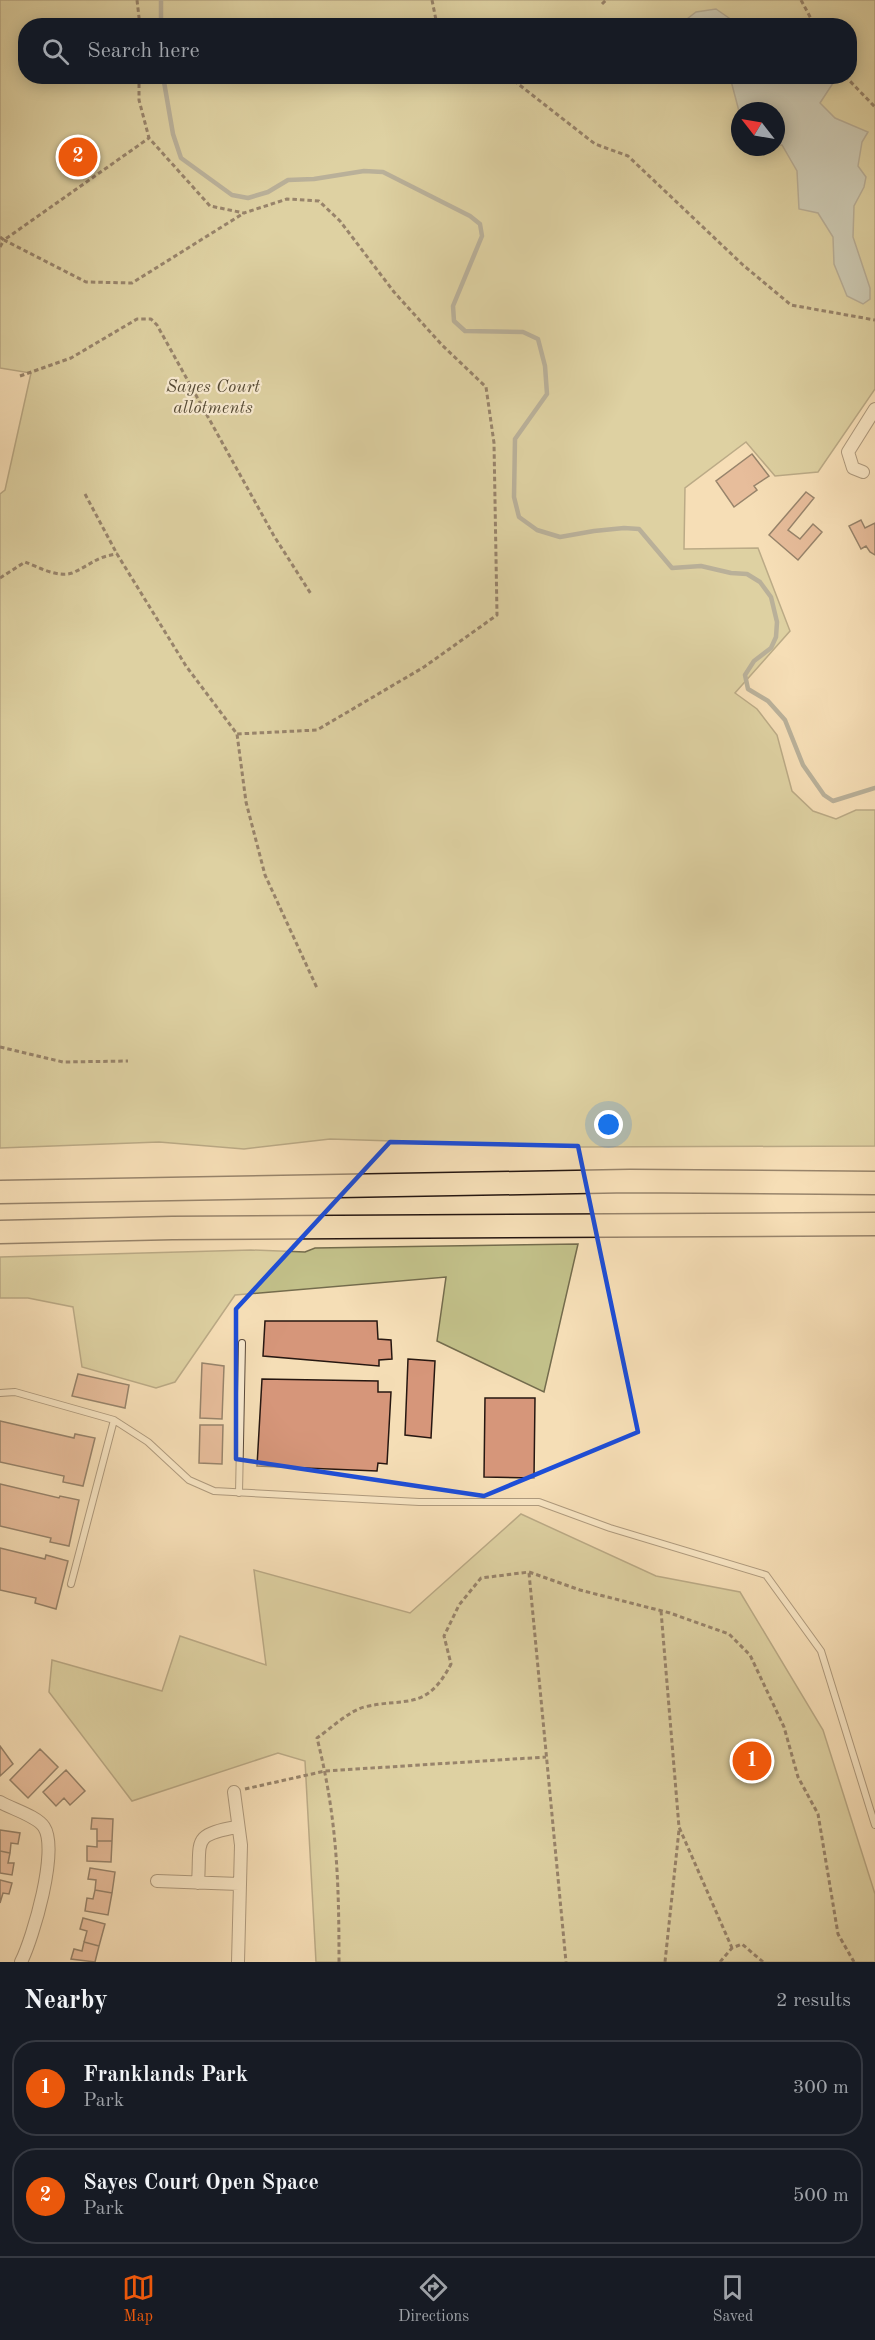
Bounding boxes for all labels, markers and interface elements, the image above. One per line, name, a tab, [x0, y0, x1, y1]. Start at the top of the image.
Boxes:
search box	[18, 18, 857, 84]
icon: search	[39, 35, 72, 68]
text: Search here	[87, 40, 200, 62]
north arrow	[731, 102, 785, 156]
pin: 2	[58, 134, 98, 180]
park label: Sayes Court allotments	[166, 378, 260, 417]
your location	[594, 1110, 623, 1139]
pin: 1	[732, 1738, 771, 1784]
text: Nearby	[24, 1988, 108, 2014]
text: 2 results	[776, 1991, 851, 2011]
text: Franklands Park	[83, 2064, 248, 2086]
text: 1	[40, 2078, 51, 2098]
text: 300 m	[793, 2078, 849, 2098]
text: Park	[83, 2091, 124, 2111]
text: Sayes Court Open Space	[83, 2172, 319, 2194]
text: 2	[40, 2186, 51, 2206]
text: 500 m	[793, 2186, 849, 2206]
text: Park	[83, 2199, 124, 2219]
tab: Map	[122, 2271, 155, 2327]
tab: Directions	[398, 2271, 469, 2327]
tab: Saved	[713, 2271, 753, 2327]

